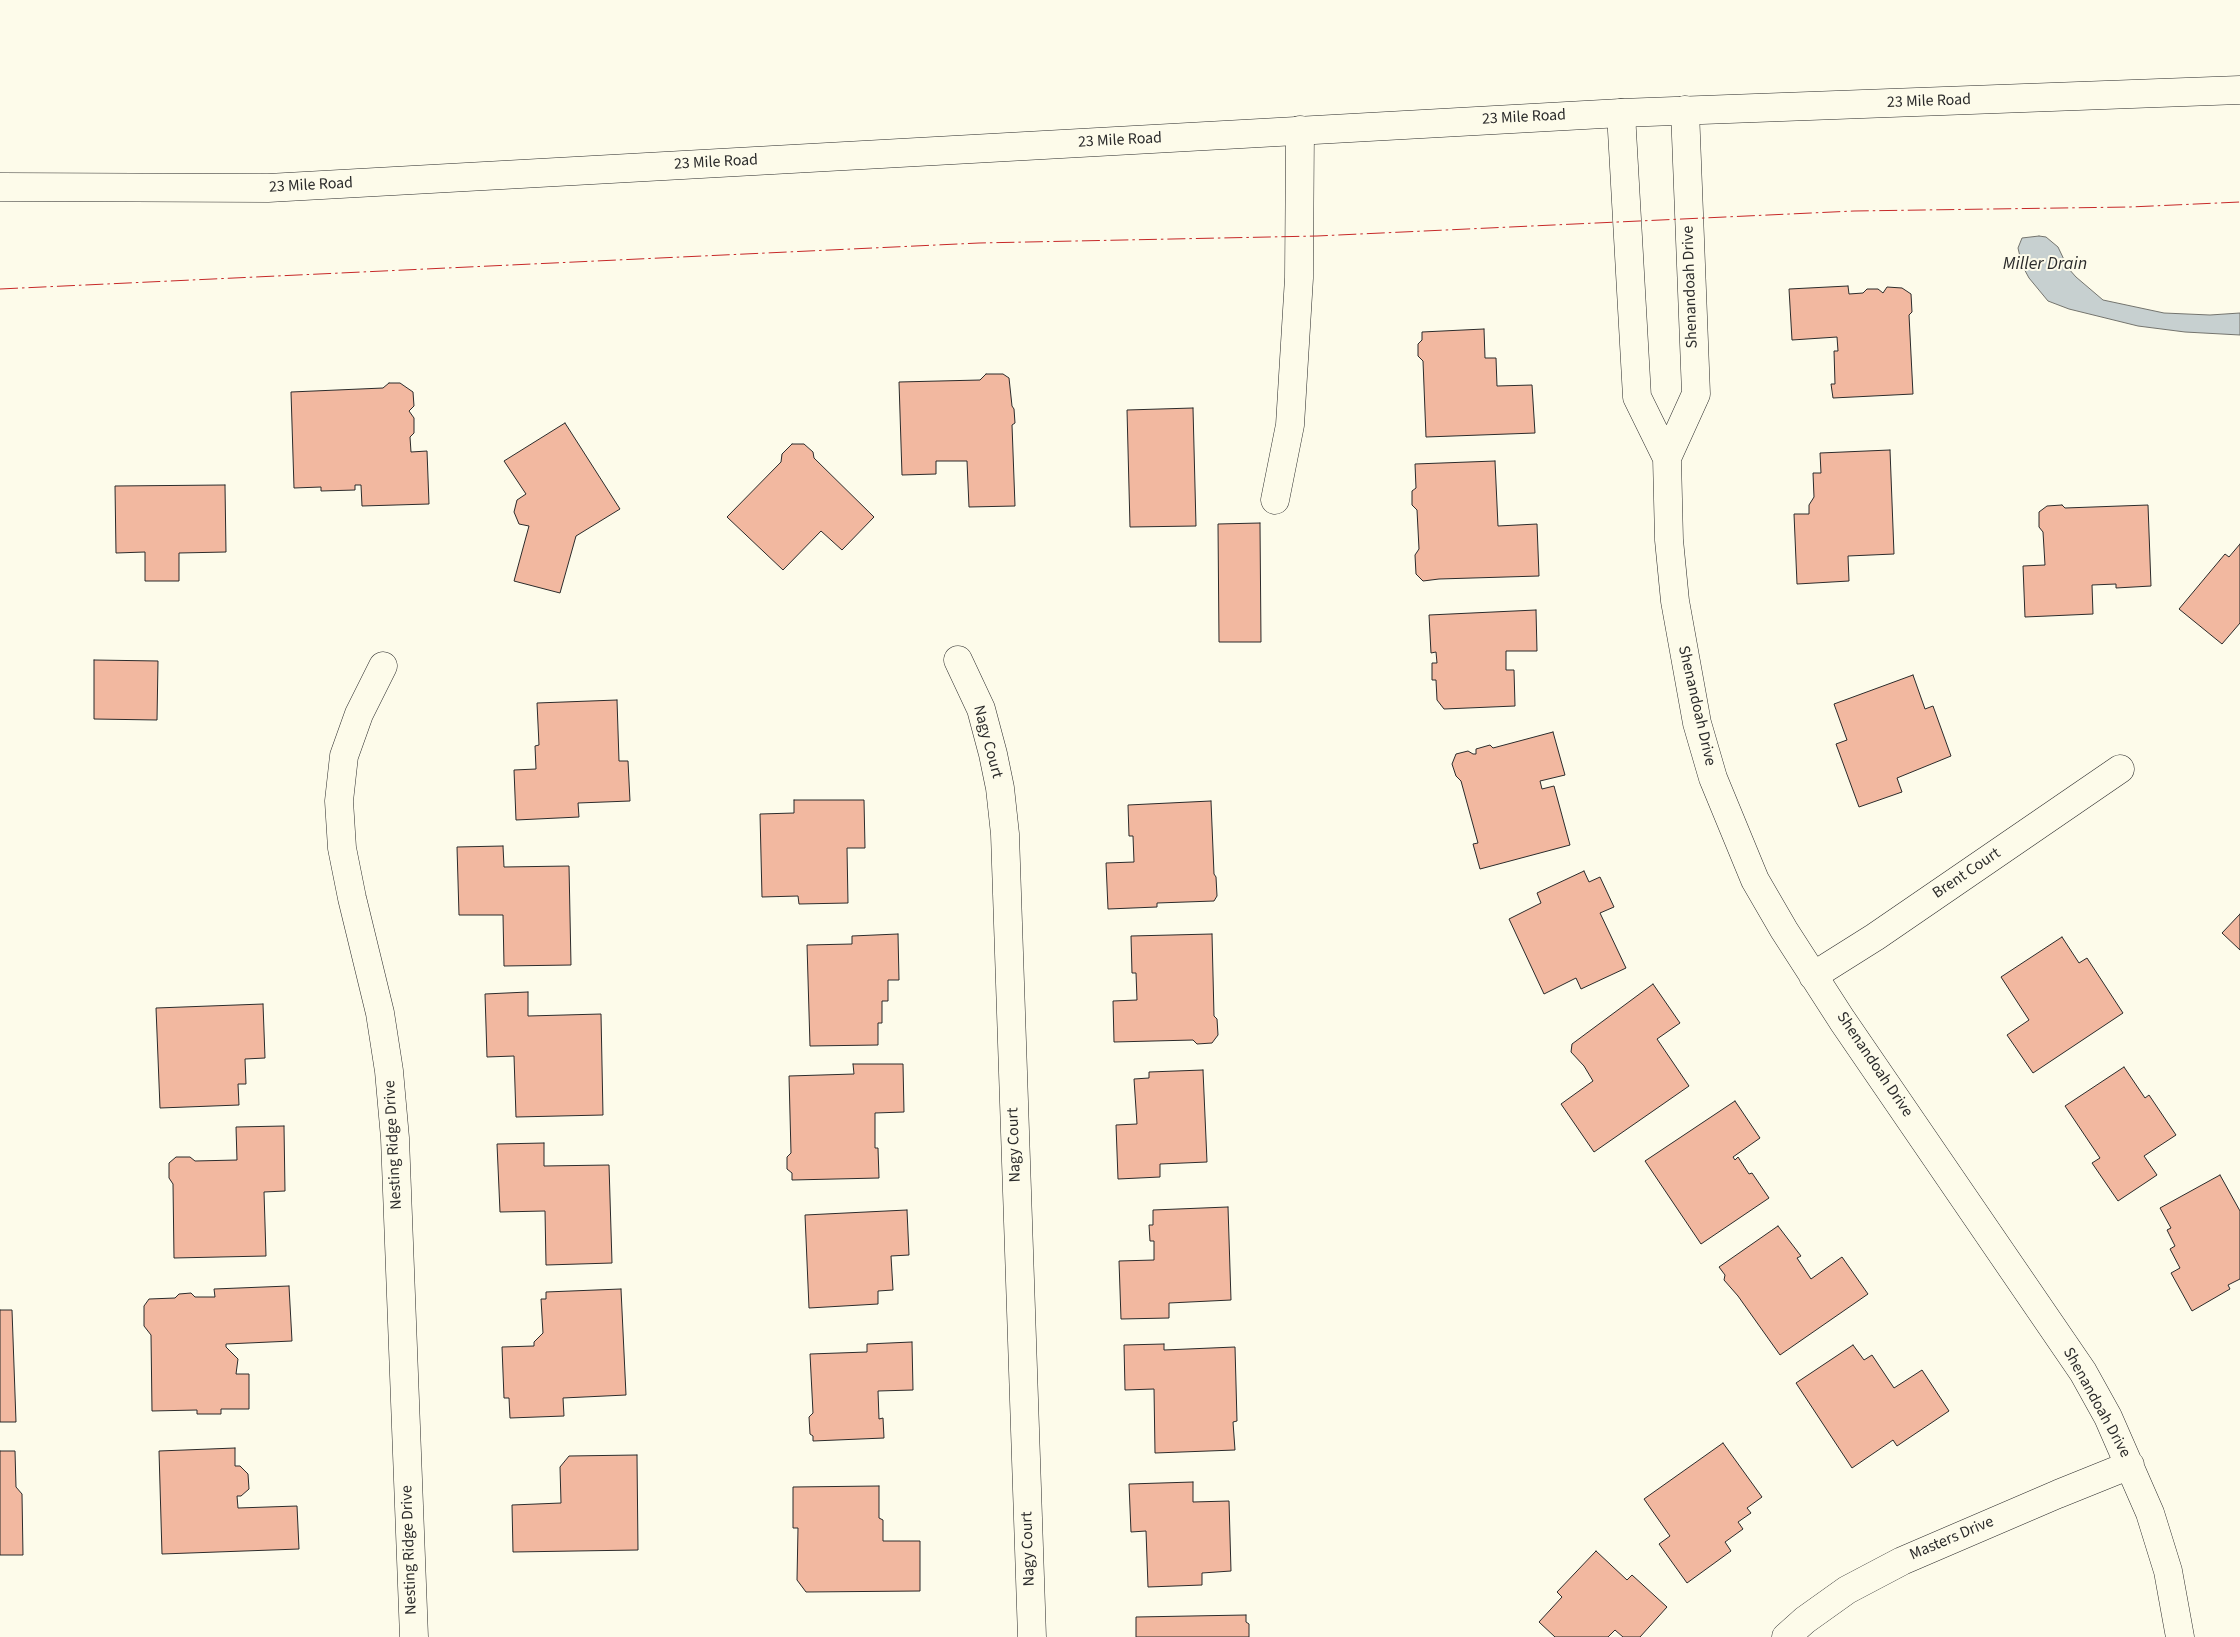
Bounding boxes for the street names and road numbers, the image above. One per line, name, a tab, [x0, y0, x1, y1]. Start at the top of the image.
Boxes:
street label: 23 Mile Road	[1887, 91, 1971, 113]
street label: 23 Mile Road	[1481, 106, 1567, 130]
street label: 23 Mile Road	[1077, 129, 1163, 153]
street label: 23 Mile Road	[673, 151, 759, 175]
street label: 23 Mile Road	[268, 174, 354, 198]
street label: Shenandoah Drive	[1679, 225, 1703, 349]
street label: Shenandoah Drive	[1673, 644, 1719, 768]
street label: Nagy Court	[968, 703, 1006, 781]
street label: Brent Court	[1929, 844, 2005, 904]
street label: Shenandoah Drive	[1832, 1009, 1916, 1121]
street label: Nesting Ridge Drive	[381, 1080, 407, 1210]
street label: Nagy Court	[1004, 1107, 1026, 1183]
street label: Shenandoah Drive	[2058, 1345, 2134, 1461]
street label: Nesting Ridge Drive	[398, 1485, 422, 1615]
street label: Nagy Court	[1018, 1511, 1040, 1587]
street label: Masters Drive	[1907, 1513, 1997, 1565]

